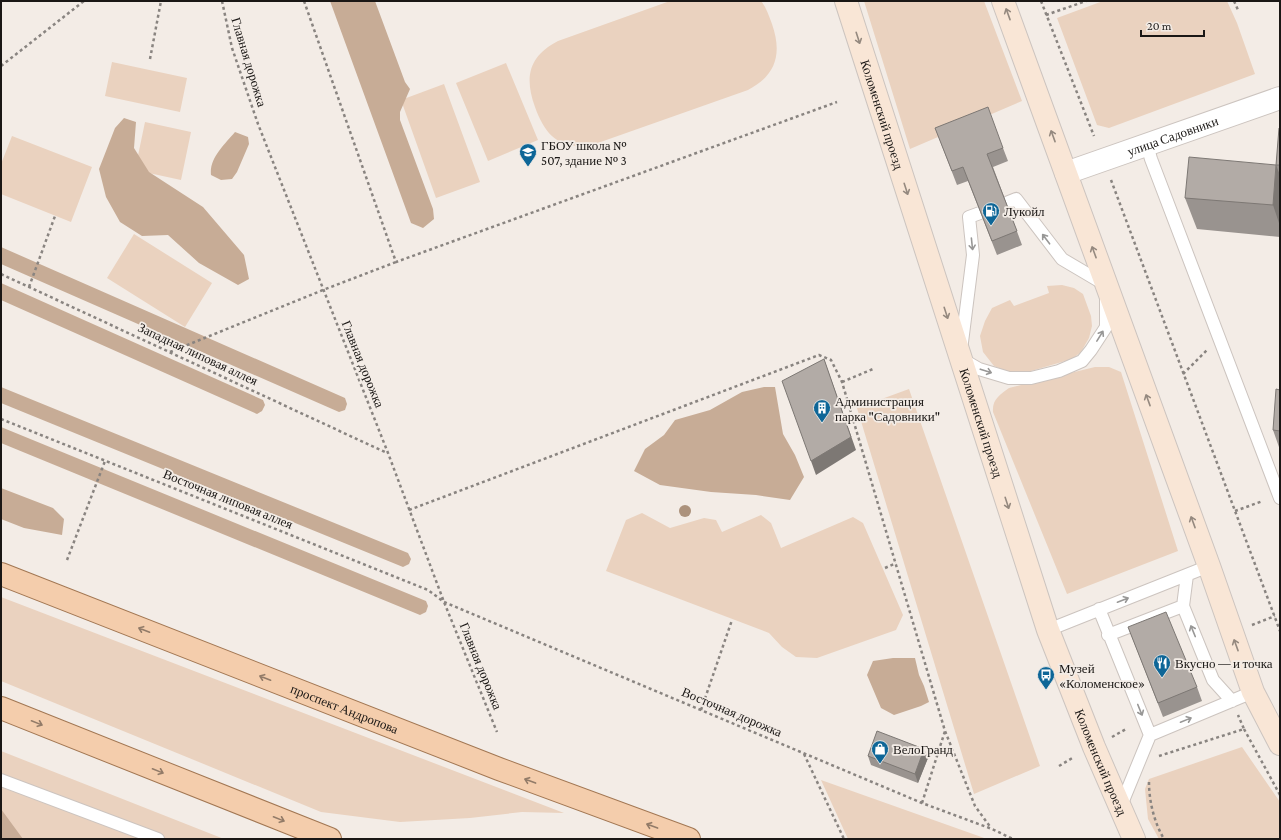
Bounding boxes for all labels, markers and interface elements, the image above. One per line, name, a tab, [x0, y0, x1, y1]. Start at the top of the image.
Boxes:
one-way arrow	[1004, 8, 1011, 21]
scale bar	[1141, 12, 1204, 38]
street label: Главная дорожка	[228, 15, 270, 109]
text: 20 m	[1147, 19, 1172, 33]
one-way arrow	[855, 31, 862, 44]
street label: Коломенский проезд	[858, 58, 907, 171]
street label: улица Садовники	[1125, 113, 1220, 159]
one-way arrow	[1048, 131, 1056, 143]
place label: ГБОУ школа № 507, здание № 3	[541, 138, 627, 168]
school or university icon: ГБОУ школа № 507, здание № 3	[518, 142, 538, 167]
one-way arrow	[903, 182, 910, 195]
fuel station icon: Лукойл	[981, 201, 1001, 226]
place label: Лукойл	[1004, 204, 1045, 219]
one-way arrow	[1042, 233, 1051, 244]
one-way arrow	[969, 237, 976, 250]
one-way arrow	[1090, 246, 1098, 258]
one-way arrow	[942, 306, 950, 318]
street label: Главная дорожка	[339, 318, 387, 410]
street label: Западная липовая аллея	[136, 320, 260, 388]
one-way arrow	[1096, 330, 1104, 342]
street label: Коломенский проезд	[957, 366, 1006, 480]
one-way arrow	[979, 368, 992, 375]
place label: Администрация парка "Садовники"	[835, 394, 940, 424]
one-way arrow	[1144, 395, 1152, 407]
building icon: Администрация парка "Садовники"	[812, 398, 832, 423]
street label: Восточная липовая аллея	[161, 466, 295, 532]
one-way arrow	[1004, 496, 1011, 509]
one-way arrow	[1189, 516, 1196, 529]
one-way arrow	[1117, 595, 1129, 603]
street label: Главная дорожка	[457, 620, 505, 712]
one-way arrow	[139, 626, 151, 634]
one-way arrow	[1188, 626, 1196, 638]
one-way arrow	[1232, 639, 1239, 652]
restaurant icon: Вкусно — и точка	[1152, 653, 1172, 678]
place label: Вкусно — и точка	[1175, 656, 1273, 671]
place label: Музей «Коломенское»	[1059, 661, 1145, 691]
bus stop icon: Музей «Коломенское»	[1036, 665, 1056, 690]
one-way arrow	[260, 673, 272, 681]
street label: проспект Андропова	[289, 681, 401, 736]
street label: Восточная дорожка	[680, 684, 785, 740]
one-way arrow	[1136, 704, 1144, 716]
street label: Коломенский проезд	[1072, 707, 1130, 818]
one-way arrow	[1179, 716, 1191, 723]
one-way arrow	[31, 720, 43, 728]
shop icon: ВелоГранд	[870, 739, 890, 764]
place label: ВелоГранд	[893, 742, 953, 757]
one-way arrow	[152, 768, 164, 775]
one-way arrow	[524, 776, 536, 784]
one-way arrow	[272, 815, 284, 823]
one-way arrow	[647, 821, 659, 829]

